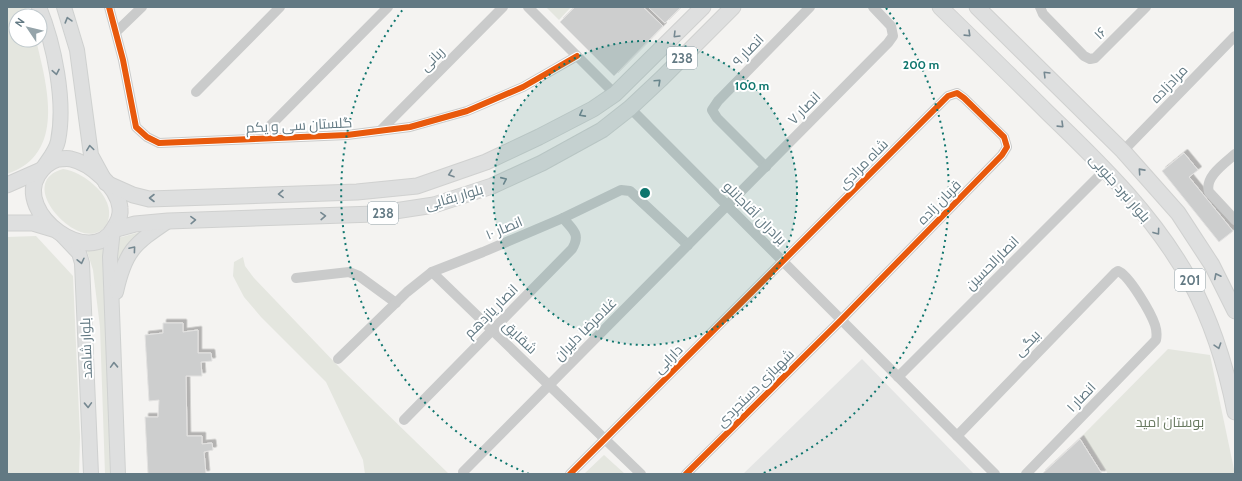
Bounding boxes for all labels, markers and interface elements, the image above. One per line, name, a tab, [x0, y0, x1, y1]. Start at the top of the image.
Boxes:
north arrow	[8, 8, 48, 48]
text: N	[12, 15, 28, 29]
one-way arrow	[64, 17, 73, 24]
street label: ۱۶	[1090, 23, 1110, 43]
one-way arrow	[963, 29, 971, 37]
one-way arrow	[673, 30, 681, 37]
street label: انصار ۹	[728, 30, 768, 70]
street label: ربانی	[416, 43, 448, 75]
road number: 238	[667, 47, 697, 69]
text: 200 m	[903, 57, 939, 72]
street label: مرادزاده	[1147, 61, 1191, 107]
one-way arrow	[51, 69, 60, 75]
one-way arrow	[1043, 71, 1051, 79]
text: 100 m	[735, 78, 769, 93]
one-way arrow	[653, 79, 661, 87]
street label: انصار ۷	[784, 88, 824, 128]
one-way arrow	[579, 109, 586, 117]
street label: گلستان سی و یکم	[245, 113, 353, 138]
one-way arrow	[1056, 120, 1064, 128]
street label: شاه مرادی	[834, 135, 892, 193]
one-way arrow	[86, 145, 95, 151]
street label: بلوار نبرد جنوبی	[1085, 150, 1155, 226]
one-way arrow	[448, 169, 455, 177]
one-way arrow	[1139, 169, 1146, 176]
street label: قربان زاده	[913, 176, 965, 228]
one-way arrow	[500, 177, 508, 185]
street label: برادران آقاجانلو	[719, 177, 791, 249]
street label: بلوار بقایی	[423, 180, 485, 214]
centre of rings	[638, 186, 652, 200]
one-way arrow	[278, 190, 284, 198]
one-way arrow	[149, 194, 155, 202]
road number: 238	[368, 202, 398, 224]
one-way arrow	[320, 212, 326, 220]
street label: انصار ۱۰	[483, 212, 525, 244]
one-way arrow	[190, 216, 196, 225]
one-way arrow	[1152, 228, 1160, 235]
street label: انصارالحسین	[961, 232, 1023, 294]
one-way arrow	[128, 246, 135, 254]
one-way arrow	[76, 258, 85, 265]
road number: 201	[1175, 269, 1205, 291]
one-way arrow	[1214, 273, 1222, 280]
street label: انصار یازدهم	[460, 280, 522, 342]
street label: غلامرضا دلیران	[550, 294, 620, 364]
street label: شقایق	[499, 316, 541, 358]
street label: بلوار شاهد	[76, 317, 96, 379]
street label: بیگی	[1010, 326, 1044, 360]
street label: دارابی	[650, 341, 686, 377]
one-way arrow	[1213, 342, 1221, 349]
street label: شهبازی دستجردی	[712, 345, 798, 431]
one-way arrow	[110, 362, 118, 368]
street label: انصار ۱	[1062, 378, 1100, 416]
one-way arrow	[84, 402, 93, 408]
park label: بوستان امید	[1136, 413, 1204, 431]

